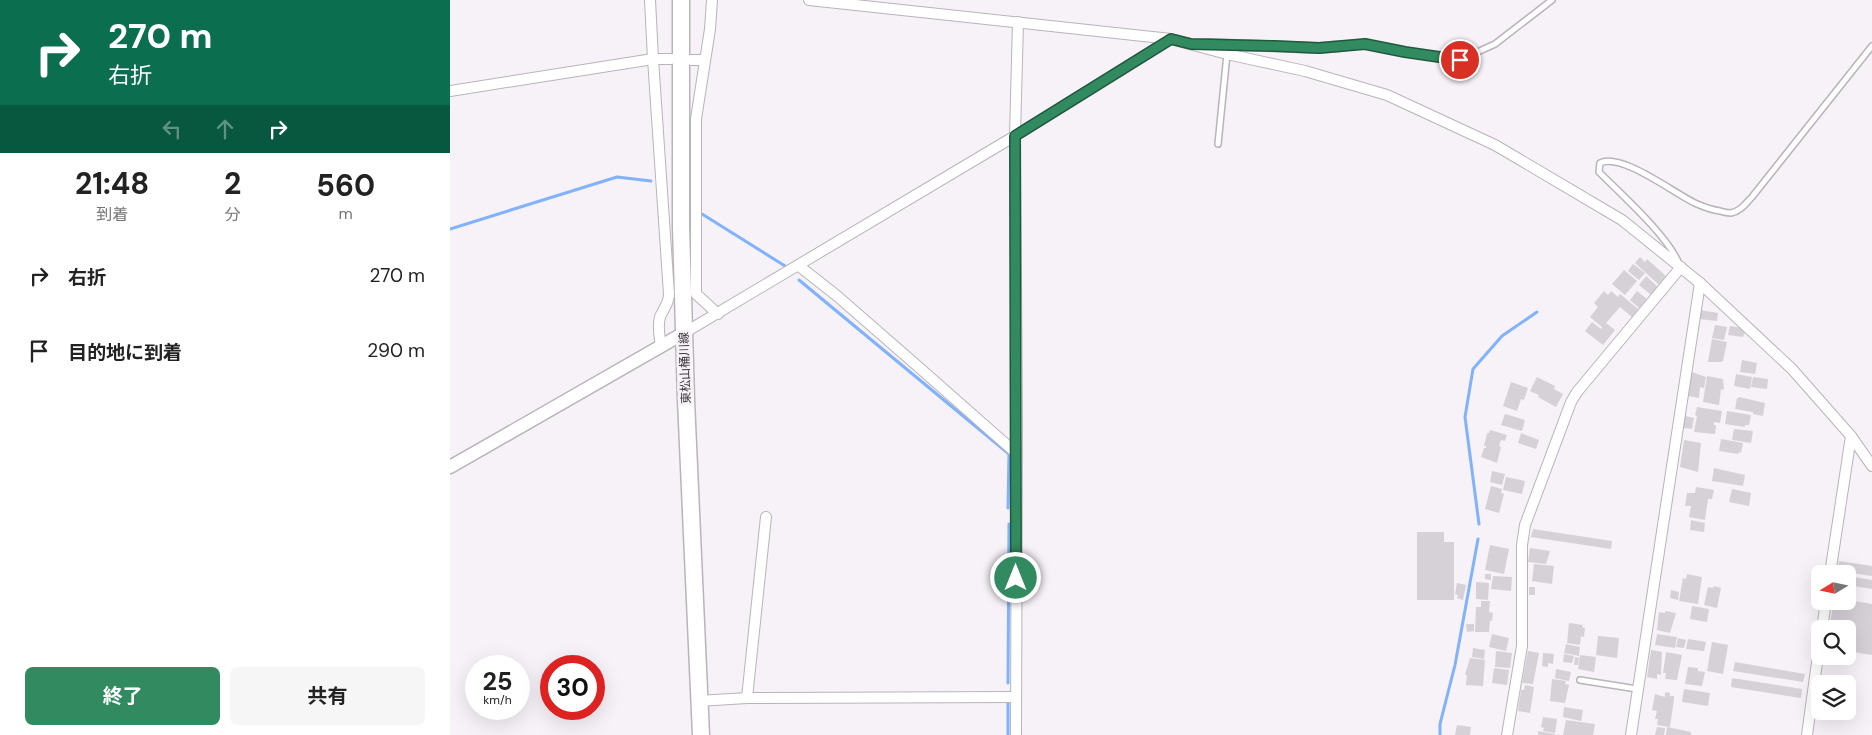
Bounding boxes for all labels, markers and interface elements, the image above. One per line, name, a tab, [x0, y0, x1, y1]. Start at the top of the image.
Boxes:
text: 270 m	[108, 13, 212, 59]
icon: right	[25, 20, 90, 85]
pin	[1439, 39, 1481, 81]
icon: arrive	[1446, 46, 1474, 74]
text: 右折	[108, 61, 152, 90]
icon: left	[158, 115, 186, 143]
icon: ahead	[211, 115, 239, 143]
icon: right	[264, 115, 292, 143]
text: 21:48	[75, 164, 149, 203]
text: 2	[224, 164, 241, 203]
text: 560	[316, 166, 375, 205]
text: m	[339, 203, 353, 224]
text: 到着	[96, 204, 128, 225]
text: 分	[225, 204, 241, 225]
icon: right	[25, 262, 53, 290]
text: 270 m	[370, 263, 425, 288]
text: 右折	[68, 265, 106, 290]
street label: 東松山桶川線	[676, 332, 694, 404]
icon: arrive	[25, 337, 53, 365]
text: 290 m	[367, 338, 425, 363]
text: 目的地に到着	[68, 340, 182, 365]
position arrow	[989, 551, 1041, 603]
north arrow	[1811, 565, 1856, 610]
map controls	[1811, 565, 1856, 720]
button: search	[1811, 620, 1856, 665]
speed limit sign: 30	[540, 655, 605, 720]
text: 25	[483, 665, 512, 698]
button: 終了	[25, 667, 220, 725]
button: 共有	[230, 667, 425, 725]
button: layers	[1811, 675, 1856, 720]
text: km/h	[483, 692, 512, 708]

